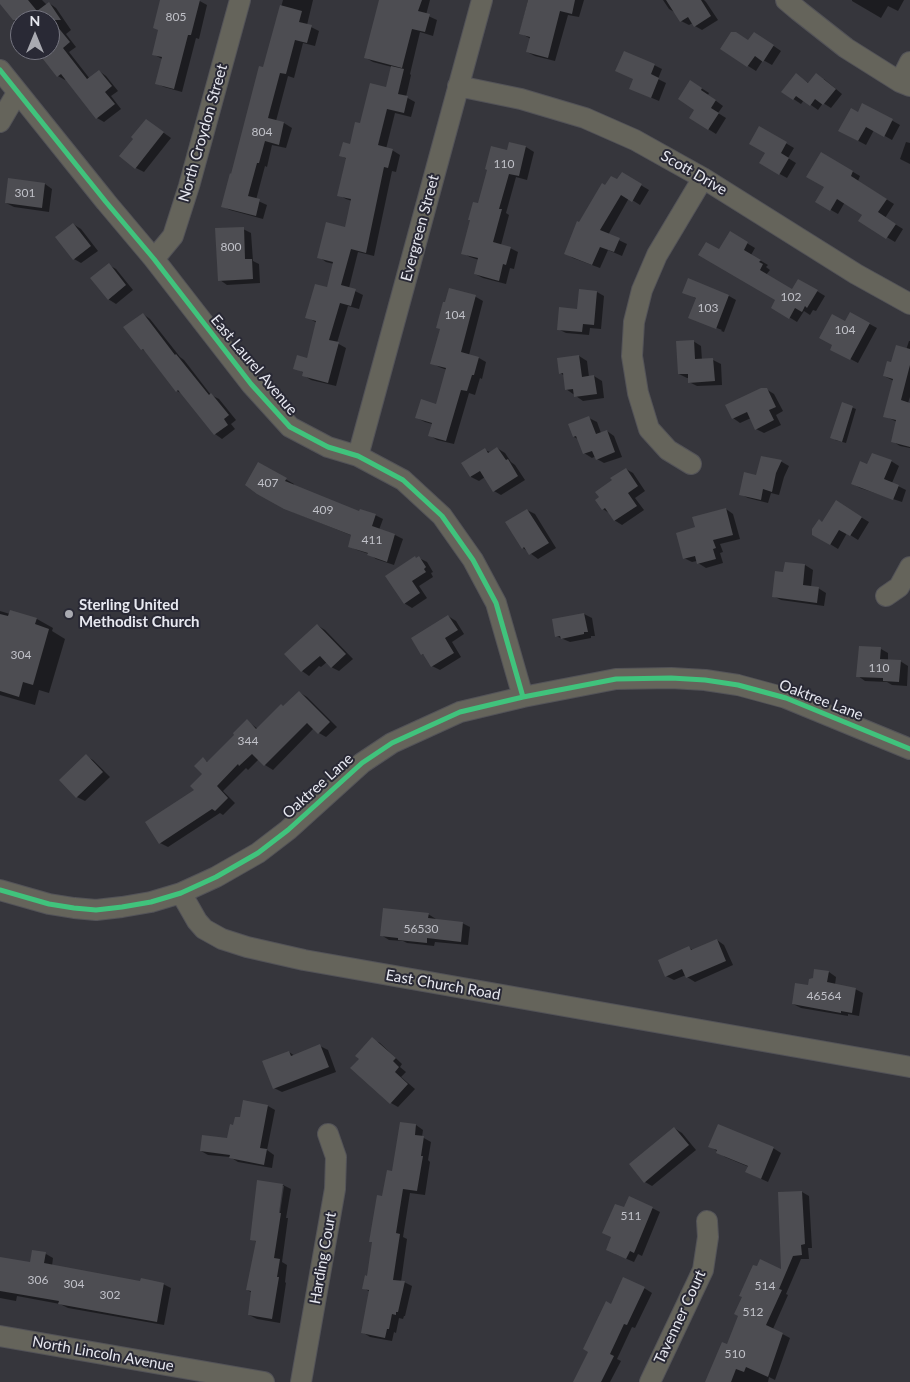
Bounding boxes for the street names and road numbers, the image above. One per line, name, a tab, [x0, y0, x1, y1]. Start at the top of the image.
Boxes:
street label: North Croydon Street	[175, 62, 231, 204]
street label: Scott Drive	[658, 147, 730, 199]
street label: Evergreen Street	[397, 173, 443, 283]
street label: East Laurel Avenue	[207, 311, 301, 419]
street label: Oaktree Lane	[776, 676, 866, 724]
street label: Oaktree Lane	[279, 750, 357, 822]
street label: East Church Road	[384, 966, 502, 1004]
street label: Harding Court	[306, 1210, 340, 1306]
street label: Tavenner Court	[650, 1267, 710, 1367]
street label: North Lincoln Avenue	[31, 1333, 175, 1375]

